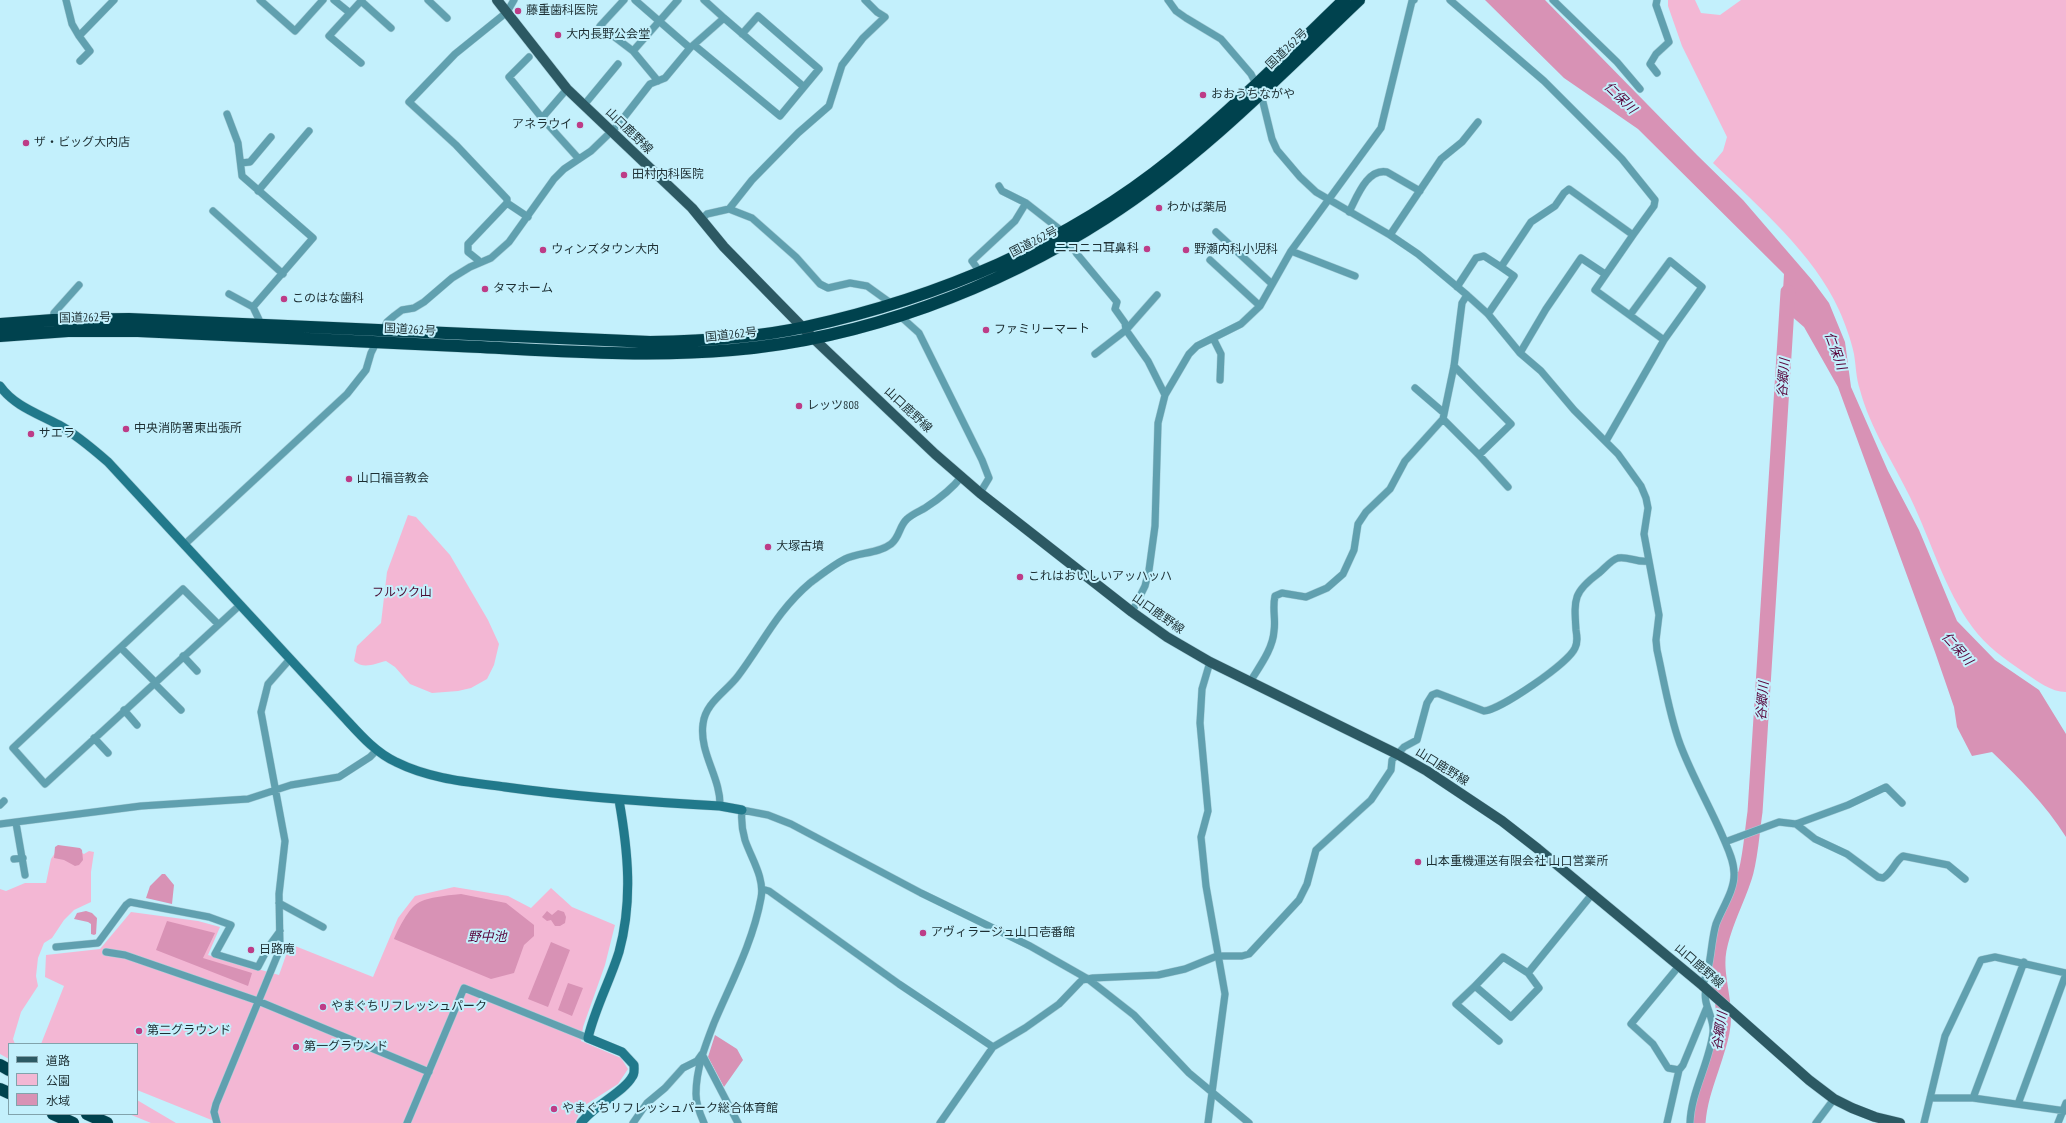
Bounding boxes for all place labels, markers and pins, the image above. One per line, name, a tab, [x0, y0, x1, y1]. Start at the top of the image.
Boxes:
place label: 藤重歯科医院	[526, 4, 598, 18]
marker: 藤重歯科医院	[513, 6, 523, 16]
place label: 大内長野公会堂	[566, 28, 650, 42]
marker: 大内長野公会堂	[553, 30, 563, 40]
place label: おおうちながや	[1211, 88, 1295, 102]
marker: おおうちながや	[1198, 90, 1208, 100]
place label: アネラウイ	[512, 118, 572, 132]
marker: アネラウイ	[575, 120, 585, 130]
place label: ザ・ビッグ大内店	[34, 136, 130, 150]
marker: ザ・ビッグ大内店	[21, 138, 31, 148]
place label: 田村内科医院	[632, 168, 704, 182]
marker: 田村内科医院	[619, 170, 629, 180]
place label: わかば薬局	[1167, 201, 1227, 215]
marker: わかば薬局	[1154, 203, 1164, 213]
place label: ニコニコ耳鼻科	[1055, 242, 1139, 256]
place label: ウィンズタウン大内	[551, 243, 659, 257]
place label: 野瀬内科小児科	[1194, 243, 1278, 257]
marker: ニコニコ耳鼻科	[1142, 244, 1152, 254]
marker: ウィンズタウン大内	[538, 245, 548, 255]
marker: 野瀬内科小児科	[1181, 245, 1191, 255]
place label: タマホーム	[493, 282, 553, 296]
marker: タマホーム	[480, 284, 490, 294]
place label: このはな歯科	[292, 292, 364, 306]
marker: このはな歯科	[279, 294, 289, 304]
place label: ファミリーマート	[994, 323, 1090, 337]
marker: ファミリーマート	[981, 325, 991, 335]
place label: レッツ808	[807, 399, 859, 413]
marker: レッツ808	[794, 401, 804, 411]
place label: 中央消防署東出張所	[134, 422, 242, 436]
marker: 中央消防署東出張所	[121, 424, 131, 434]
place label: サエラ	[39, 427, 75, 441]
marker: サエラ	[26, 429, 36, 439]
place label: 山口福音教会	[357, 472, 429, 486]
marker: 山口福音教会	[344, 474, 354, 484]
place label: 大塚古墳	[776, 540, 824, 554]
marker: 大塚古墳	[763, 542, 773, 552]
place label: これはおいしいアッハッハ	[1028, 570, 1172, 584]
marker: これはおいしいアッハッハ	[1015, 572, 1025, 582]
place label: 山本重機運送有限会社 山口営業所	[1426, 855, 1609, 869]
marker: 山本重機運送有限会社 山口営業所	[1413, 857, 1423, 867]
place label: アヴィラージュ山口壱番館	[931, 926, 1075, 940]
marker: アヴィラージュ山口壱番館	[918, 928, 928, 938]
place label: 日路庵	[259, 943, 295, 957]
marker: 日路庵	[246, 945, 256, 955]
place label: やまぐちリフレッシュパーク	[331, 1000, 487, 1014]
marker: やまぐちリフレッシュパーク	[318, 1002, 328, 1012]
place label: 第二グラウンド	[147, 1024, 231, 1038]
marker: 第二グラウンド	[134, 1026, 144, 1036]
place label: 第一グラウンド	[304, 1040, 388, 1054]
marker: 第一グラウンド	[291, 1042, 301, 1052]
place label: やまぐちリフレッシュパーク総合体育館	[562, 1102, 778, 1116]
marker: やまぐちリフレッシュパーク総合体育館	[549, 1104, 559, 1114]

